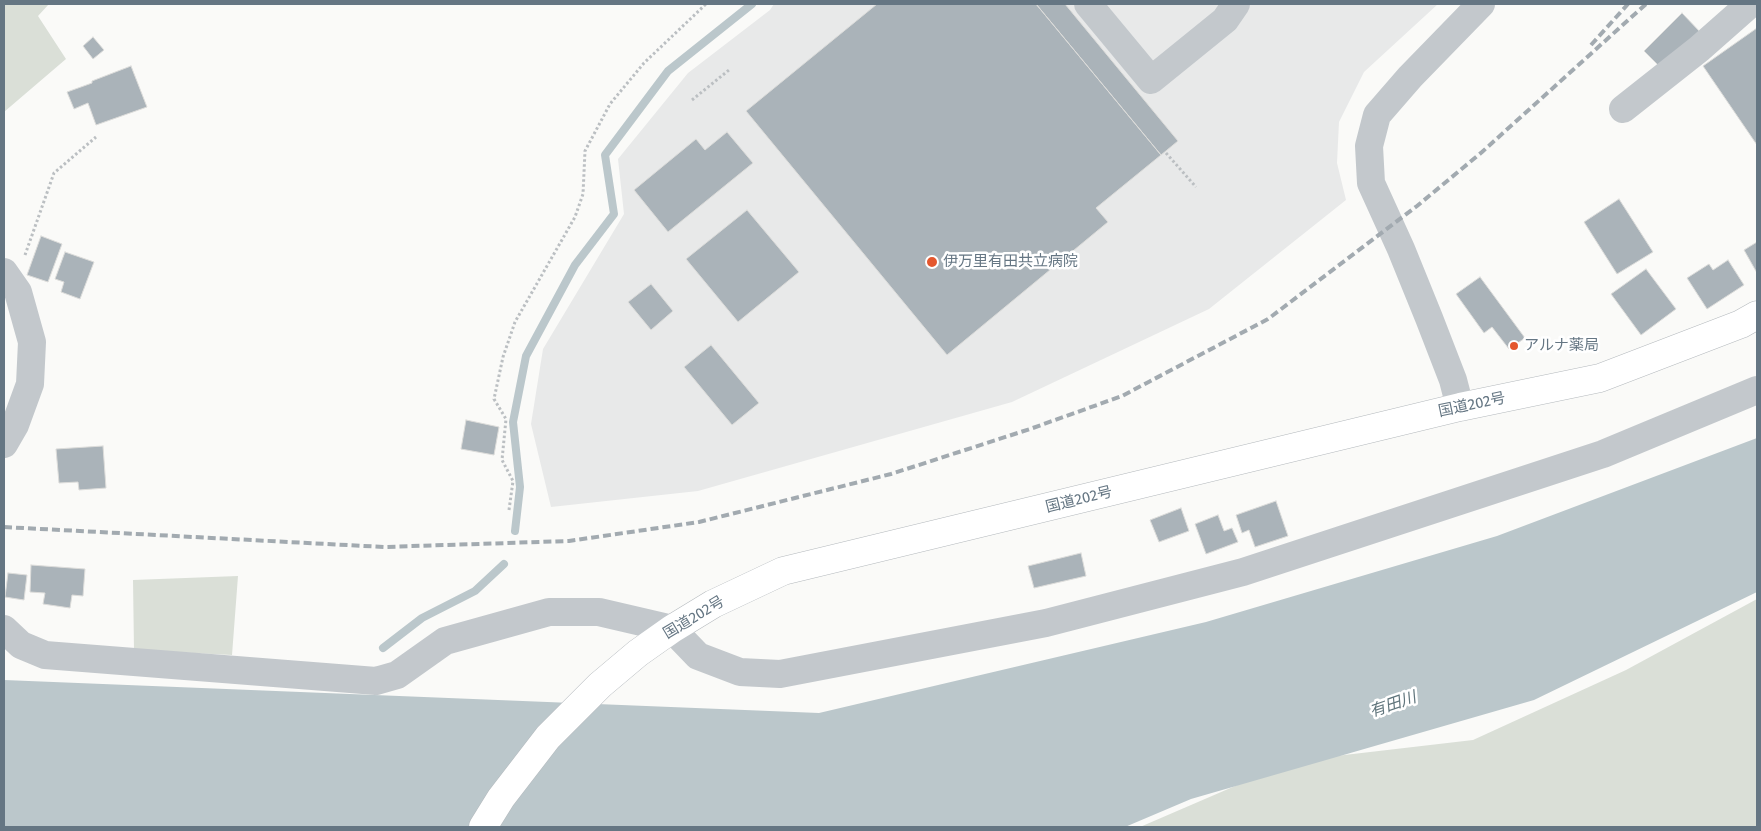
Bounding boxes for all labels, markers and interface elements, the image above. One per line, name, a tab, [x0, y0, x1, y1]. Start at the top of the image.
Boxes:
place label: 伊万里有田共立病院	[943, 253, 1078, 271]
marker: 伊万里有田共立病院	[925, 255, 939, 269]
place label: アルナ薬局	[1524, 337, 1599, 355]
marker: アルナ薬局	[1508, 340, 1520, 352]
street label: 国道202号	[1437, 389, 1507, 421]
street label: 国道202号	[1044, 483, 1114, 517]
street label: 国道202号	[660, 593, 728, 643]
water label: 有田川	[1367, 688, 1419, 722]

